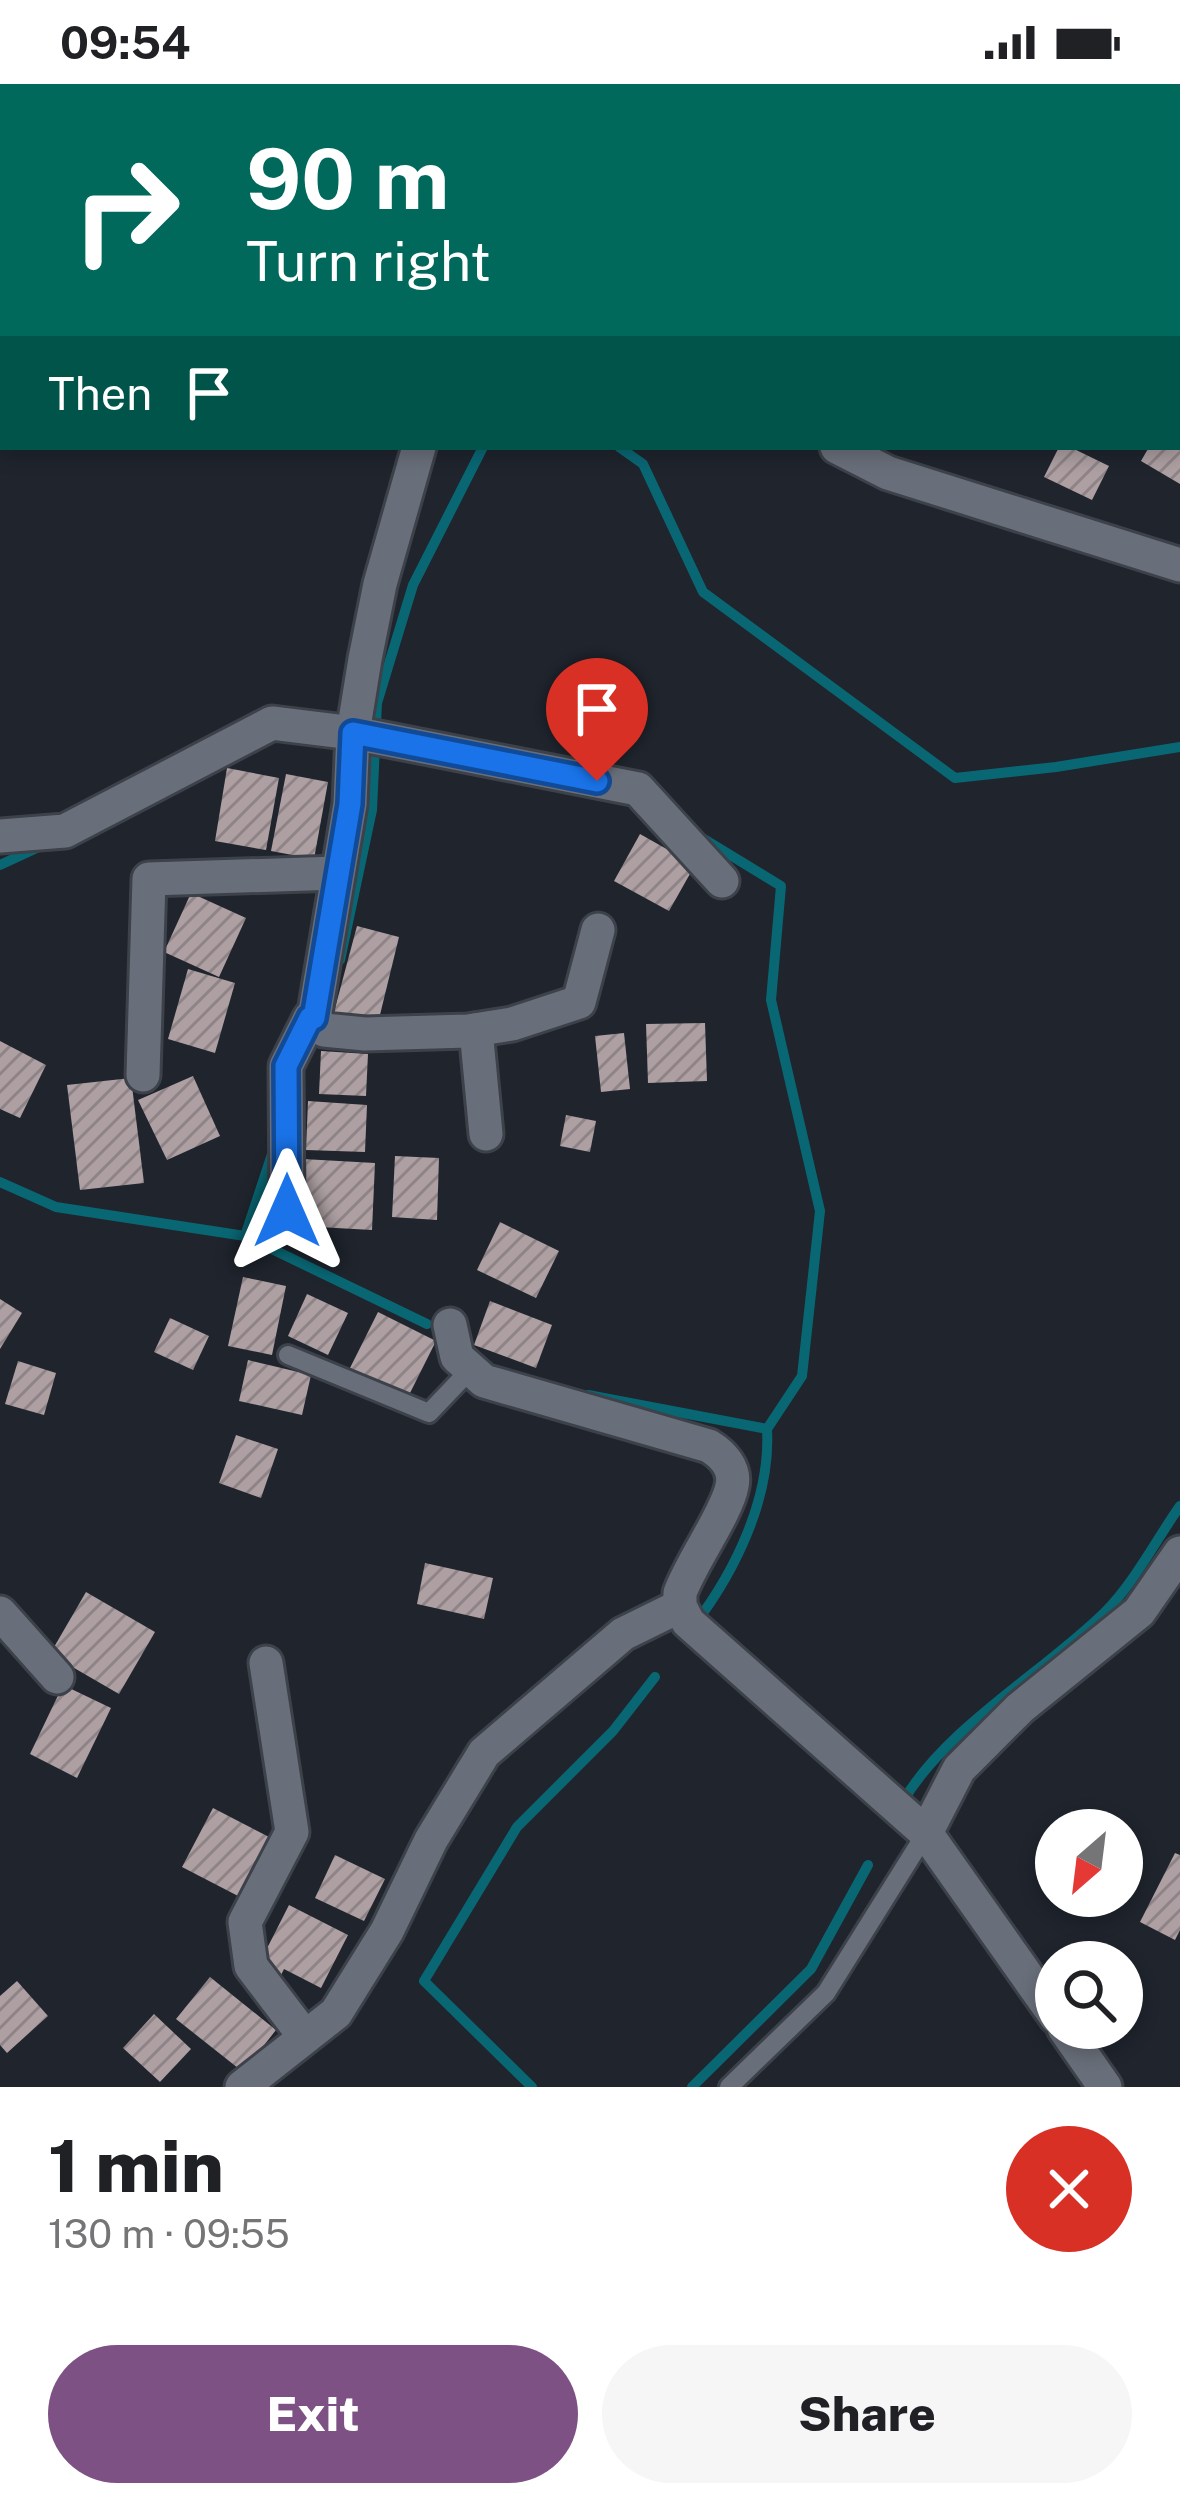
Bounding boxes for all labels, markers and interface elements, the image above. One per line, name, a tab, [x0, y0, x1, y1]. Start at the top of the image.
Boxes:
text: 09:54	[60, 16, 191, 69]
text: 90 m	[246, 129, 449, 228]
icon: right	[48, 132, 204, 288]
text: Turn right	[246, 230, 491, 293]
icon: arrive	[176, 360, 242, 426]
text: Then	[48, 367, 152, 420]
pin	[546, 658, 648, 781]
icon: arrive	[564, 676, 630, 742]
position arrow	[224, 1148, 350, 1274]
north arrow	[1035, 1809, 1143, 1917]
map controls	[1035, 1809, 1143, 2049]
button: search	[1035, 1941, 1143, 2049]
text: 1 min	[48, 2124, 224, 2208]
button: close	[1006, 2126, 1132, 2252]
text: 130 m · 09:55	[48, 2211, 290, 2257]
button: Exit	[48, 2345, 578, 2483]
button: Share	[602, 2345, 1132, 2483]

